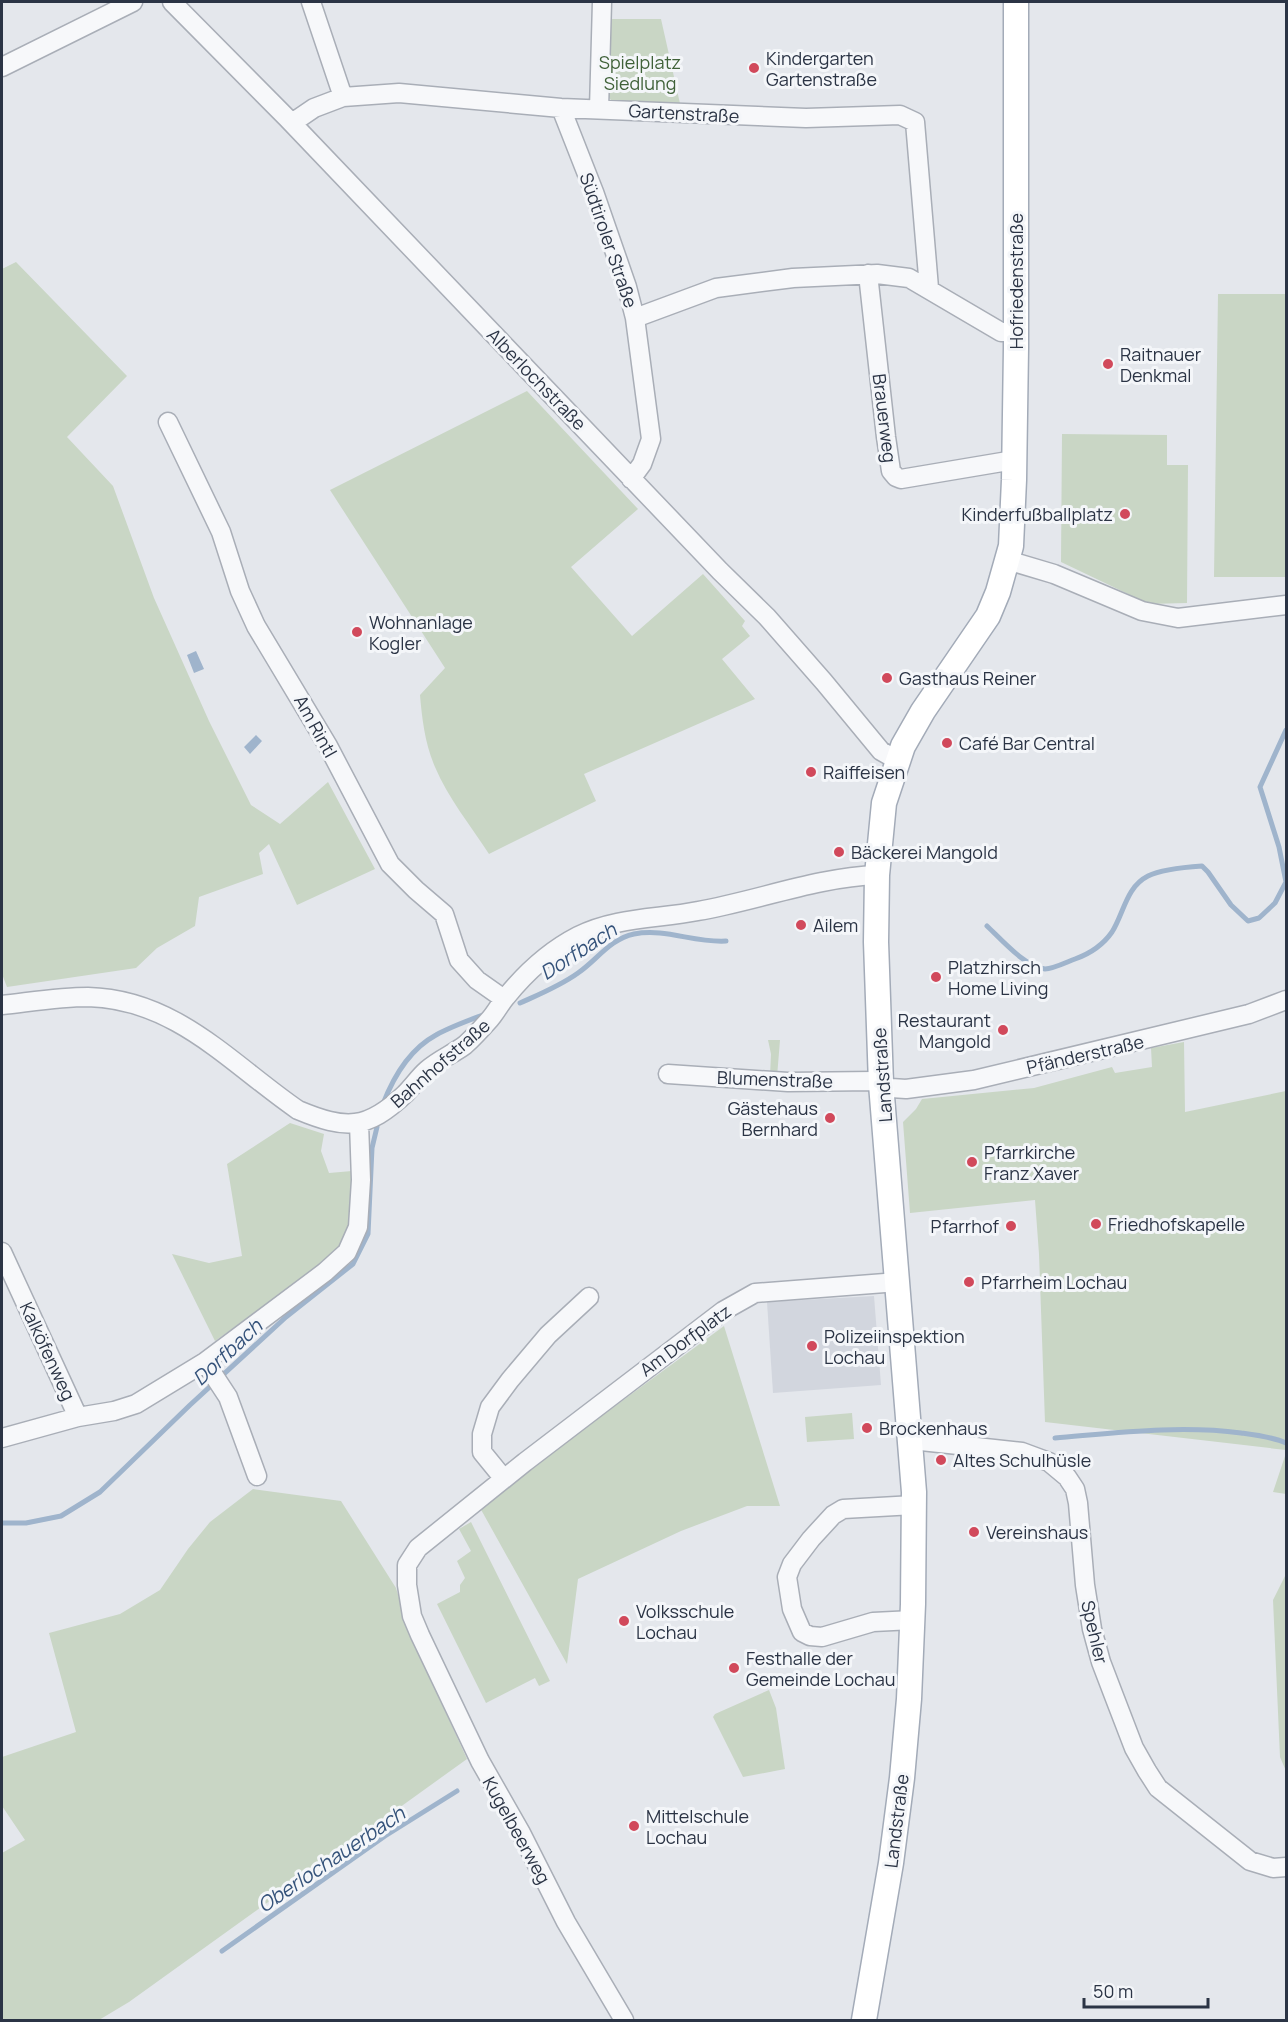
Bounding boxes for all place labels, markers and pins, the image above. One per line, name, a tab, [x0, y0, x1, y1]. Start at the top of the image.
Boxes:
place label: Kindergarten Gartenstraße	[766, 46, 877, 91]
marker: Kindergarten Gartenstraße	[747, 61, 761, 75]
place label: Raitnauer Denkmal	[1120, 342, 1202, 387]
marker: Raitnauer Denkmal	[1101, 357, 1115, 371]
place label: Kinderfußballplatz	[962, 502, 1113, 526]
marker: Kinderfußballplatz	[1118, 507, 1132, 521]
place label: Wohnanlage Kogler	[369, 610, 473, 655]
marker: Wohnanlage Kogler	[350, 625, 364, 639]
place label: Gasthaus Reiner	[899, 666, 1037, 690]
marker: Gasthaus Reiner	[880, 671, 894, 685]
place label: Café Bar Central	[959, 731, 1095, 755]
marker: Café Bar Central	[940, 736, 954, 750]
place label: Raiffeisen	[823, 760, 905, 784]
marker: Raiffeisen	[804, 765, 818, 779]
place label: Bäckerei Mangold	[851, 840, 998, 864]
marker: Bäckerei Mangold	[832, 845, 846, 859]
place label: Ailem	[813, 913, 858, 937]
marker: Ailem	[794, 918, 808, 932]
place label: Platzhirsch Home Living	[948, 955, 1048, 1000]
marker: Platzhirsch Home Living	[929, 970, 943, 984]
place label: Restaurant Mangold	[898, 1008, 991, 1053]
marker: Restaurant Mangold	[996, 1023, 1010, 1037]
place label: Gästehaus Bernhard	[728, 1096, 818, 1141]
marker: Gästehaus Bernhard	[823, 1111, 837, 1125]
place label: Pfarrkirche Franz Xaver	[984, 1140, 1080, 1185]
marker: Pfarrkirche Franz Xaver	[965, 1155, 979, 1169]
place label: Friedhofskapelle	[1108, 1212, 1245, 1236]
place label: Pfarrhof	[931, 1214, 1000, 1238]
marker: Friedhofskapelle	[1089, 1217, 1103, 1231]
marker: Pfarrhof	[1004, 1219, 1018, 1233]
place label: Pfarrheim Lochau	[981, 1270, 1127, 1294]
marker: Pfarrheim Lochau	[962, 1275, 976, 1289]
place label: Polizeiinspektion Lochau	[824, 1324, 965, 1369]
marker: Polizeiinspektion Lochau	[805, 1339, 819, 1353]
place label: Brockenhaus	[879, 1416, 987, 1440]
marker: Brockenhaus	[860, 1421, 874, 1435]
place label: Altes Schulhüsle	[953, 1448, 1091, 1472]
marker: Altes Schulhüsle	[934, 1453, 948, 1467]
place label: Vereinshaus	[986, 1520, 1088, 1544]
marker: Vereinshaus	[967, 1525, 981, 1539]
place label: Volksschule Lochau	[636, 1599, 734, 1644]
marker: Volksschule Lochau	[617, 1614, 631, 1628]
place label: Festhalle der Gemeinde Lochau	[746, 1646, 895, 1691]
marker: Festhalle der Gemeinde Lochau	[727, 1661, 741, 1675]
place label: Mittelschule Lochau	[646, 1804, 749, 1849]
marker: Mittelschule Lochau	[627, 1819, 641, 1833]

